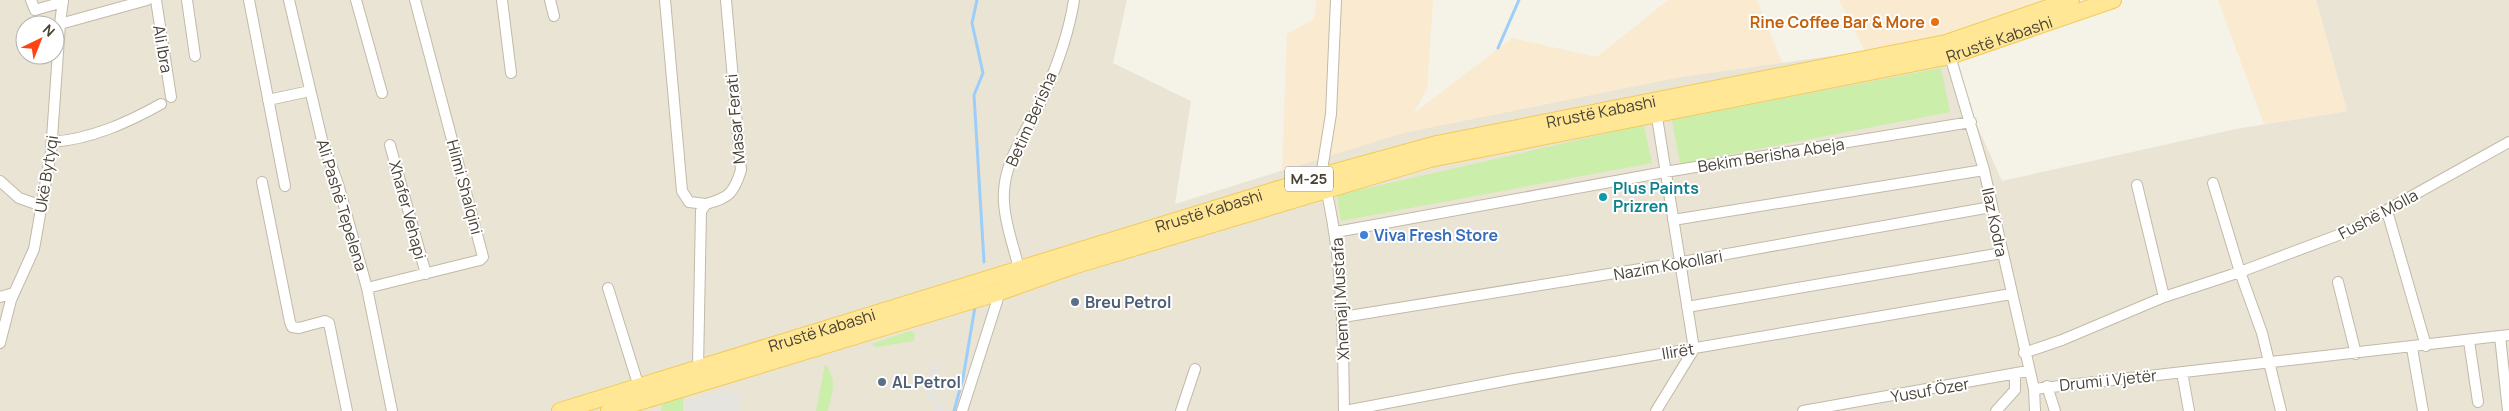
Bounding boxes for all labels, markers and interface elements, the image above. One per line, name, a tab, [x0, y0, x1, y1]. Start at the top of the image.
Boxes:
place label: Rine Coffee Bar & More	[1750, 11, 1925, 33]
street label: Rrustë Kabashi	[1943, 11, 2055, 68]
north arrow	[15, 15, 65, 65]
marker: Rine Coffee Bar & More	[1929, 16, 1941, 28]
text: N	[39, 20, 59, 41]
street label: Ali Ibra	[148, 23, 178, 75]
street label: Betim Berisha	[1000, 68, 1062, 170]
street label: Masar Ferati	[720, 73, 750, 165]
street label: Rrustë Kabashi	[1544, 90, 1658, 133]
street label: Bekim Berisha Abeja	[1696, 133, 1846, 177]
street label: Ukë Bytyqi	[29, 134, 63, 214]
street label: Ali Pashë Tepelena	[311, 136, 373, 274]
street label: Hilmi Shalqini	[442, 137, 488, 237]
street label: Xhafer Vehapi	[384, 158, 432, 262]
road number: M-25	[1285, 166, 1333, 192]
place label: Plus Paints Prizren	[1613, 177, 1699, 217]
street label: Rrustë Kabashi	[1152, 184, 1265, 238]
street label: Fushë Molla	[2334, 184, 2422, 244]
street label: Ilaz Kodra	[1977, 185, 2013, 259]
marker: Plus Paints Prizren	[1597, 191, 1609, 203]
place label: Viva Fresh Store	[1374, 224, 1498, 246]
marker: Viva Fresh Store	[1358, 229, 1370, 241]
street label: Xhemajl Mustafa	[1326, 237, 1354, 361]
street label: Nazim Kokollari	[1612, 245, 1724, 285]
place label: Breu Petrol	[1085, 291, 1171, 313]
marker: Breu Petrol	[1069, 296, 1081, 308]
street label: Rrustë Kabashi	[765, 303, 878, 357]
street label: Ilirët	[1660, 338, 1696, 364]
street label: Drumi i Vjetër	[2058, 364, 2158, 396]
place label: AL Petrol	[892, 371, 961, 393]
street label: Yusuf Özer	[1889, 372, 1971, 408]
marker: AL Petrol	[876, 376, 888, 388]

